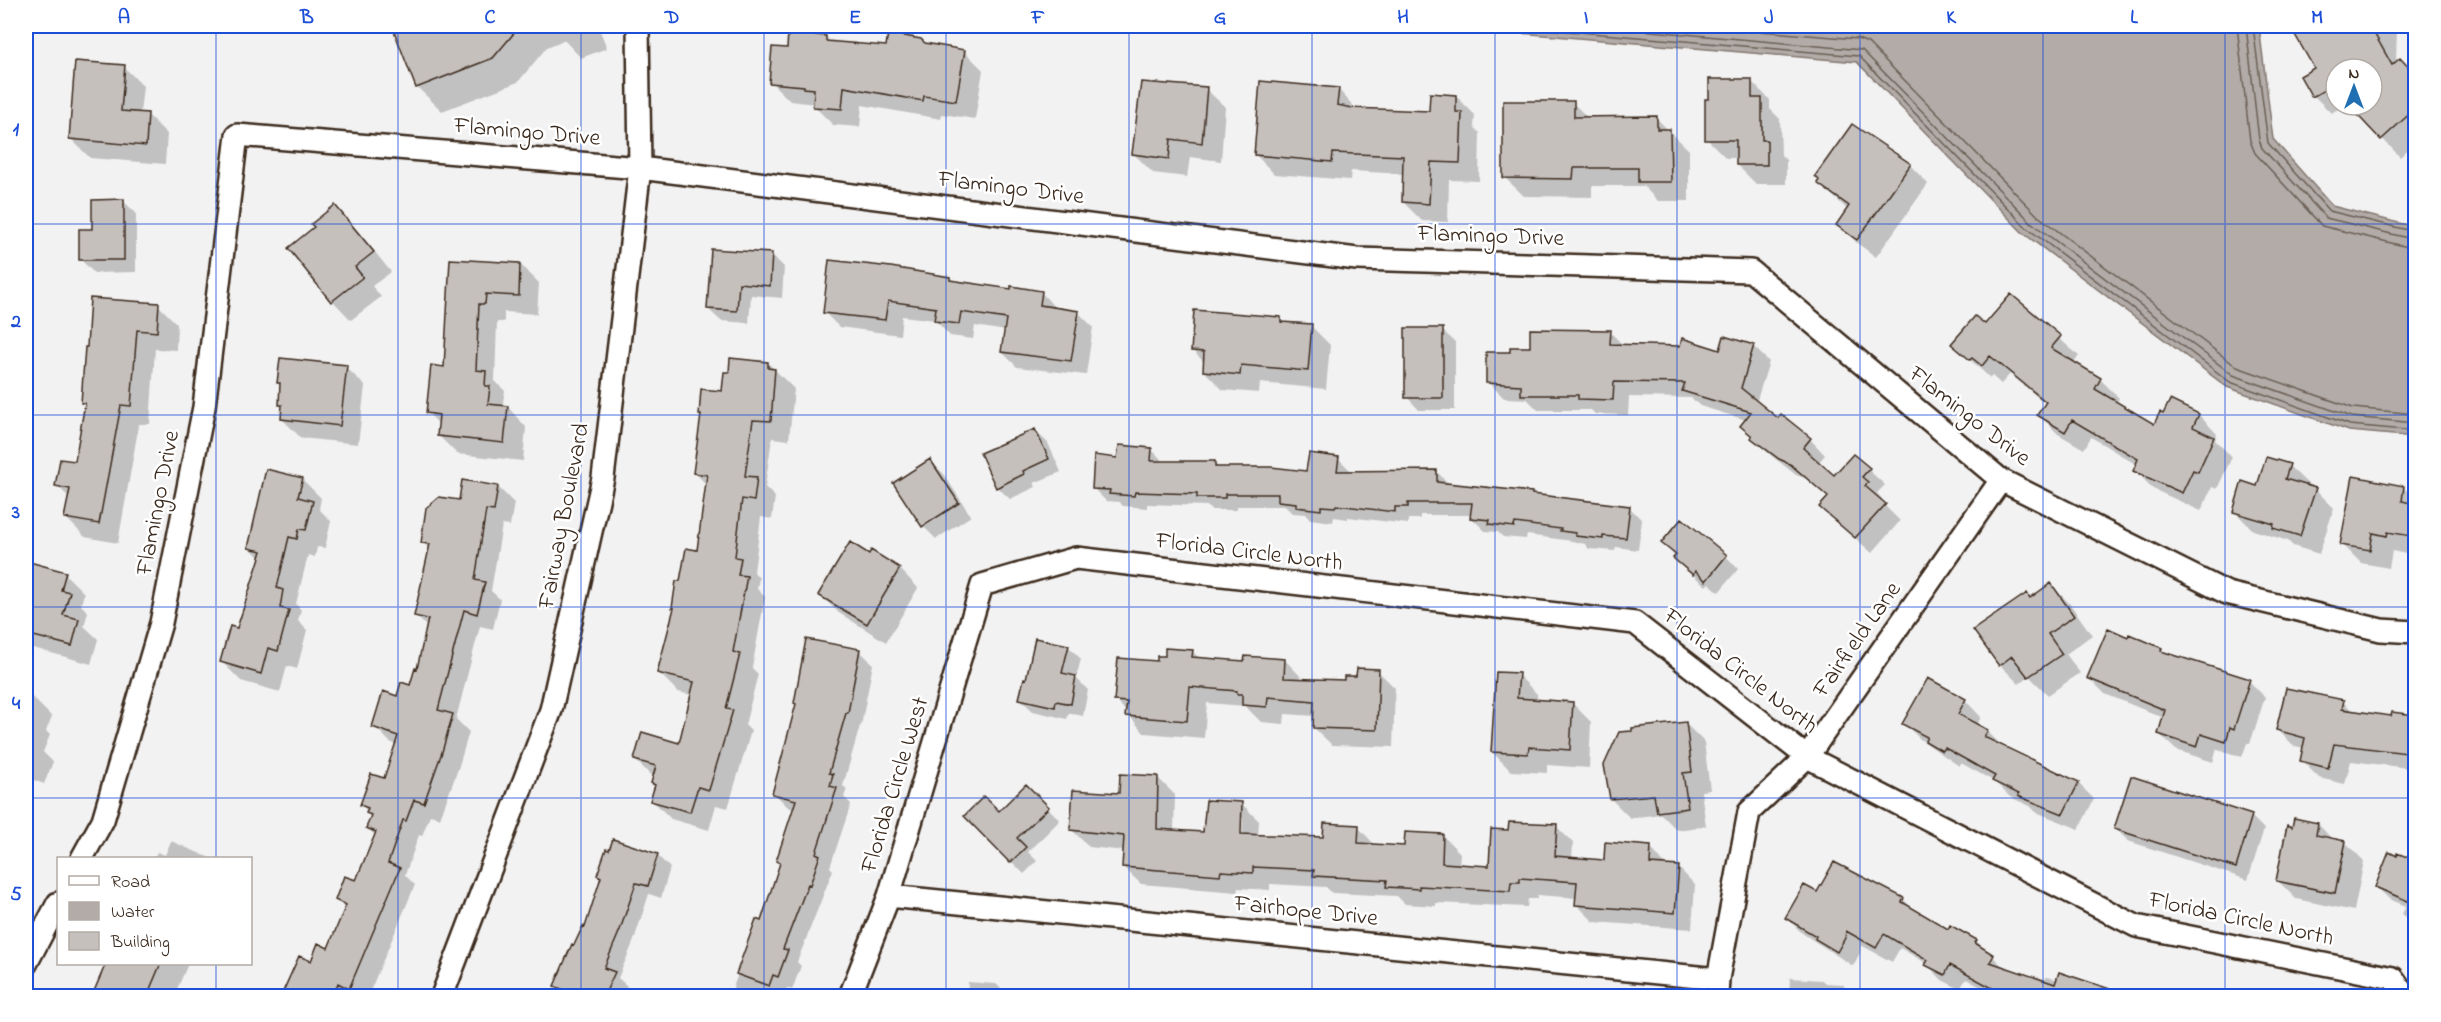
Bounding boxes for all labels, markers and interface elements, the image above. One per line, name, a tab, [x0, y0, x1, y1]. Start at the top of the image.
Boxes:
text: A	[118, 4, 130, 33]
text: B	[299, 4, 314, 33]
text: C	[485, 4, 496, 33]
text: D	[664, 4, 679, 33]
text: E	[849, 4, 861, 33]
text: F	[1031, 4, 1045, 33]
text: G	[1214, 4, 1227, 33]
text: H	[1397, 4, 1409, 33]
text: I	[1584, 4, 1589, 33]
text: J	[1764, 4, 1774, 33]
text: K	[1946, 4, 1957, 33]
text: L	[2130, 4, 2138, 33]
text: M	[2311, 4, 2323, 33]
north arrow	[2324, 57, 2384, 117]
text: N	[2349, 62, 2360, 86]
street label: Flamingo Drive	[451, 109, 602, 157]
text: 1	[13, 116, 20, 145]
street label: Flamingo Drive	[935, 163, 1086, 215]
street label: Flamingo Drive	[1416, 217, 1565, 257]
text: 2	[10, 308, 21, 337]
street label: Flamingo Drive	[1900, 357, 2038, 476]
street label: Fairway Boulevard	[530, 420, 601, 613]
street label: Flamingo Drive	[128, 427, 190, 579]
text: 3	[11, 499, 20, 528]
street label: Florida Circle North	[1152, 524, 1345, 582]
street label: Fairfield Lane	[1805, 575, 1911, 706]
street label: Florida Circle North	[1654, 600, 1825, 744]
text: 4	[12, 690, 21, 719]
street label: Florida Circle West	[852, 693, 939, 878]
legend	[57, 857, 252, 965]
text: Road	[111, 870, 150, 896]
text: 5	[10, 881, 22, 910]
street label: Florida Circle North	[2144, 883, 2337, 957]
street label: Fairhope Drive	[1232, 887, 1380, 937]
text: Water	[111, 900, 155, 926]
text: Building	[110, 930, 170, 957]

